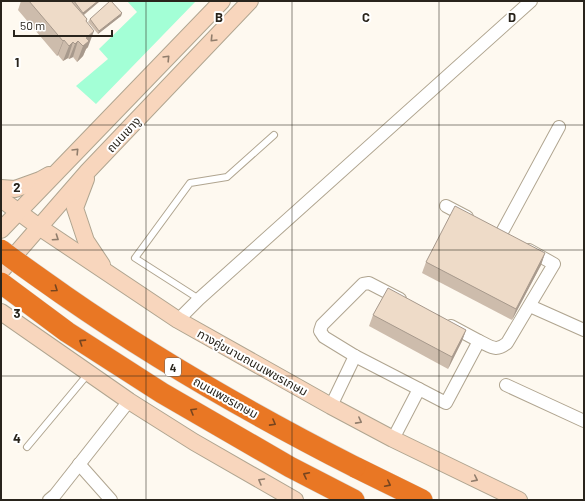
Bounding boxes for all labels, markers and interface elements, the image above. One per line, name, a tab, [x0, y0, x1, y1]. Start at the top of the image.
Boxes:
text: B	[215, 9, 223, 25]
text: C	[362, 9, 370, 25]
text: D	[508, 9, 516, 25]
scale bar	[14, 12, 112, 38]
text: 50 m	[20, 18, 45, 32]
one-way arrow	[210, 34, 218, 42]
text: 1	[15, 54, 19, 70]
one-way arrow	[162, 55, 170, 63]
street label: ถนนเขางู	[103, 113, 144, 155]
one-way arrow	[72, 148, 79, 156]
text: 2	[13, 179, 21, 195]
one-way arrow	[52, 233, 59, 241]
one-way arrow	[51, 284, 58, 291]
text: 3	[13, 305, 21, 321]
street label: ทางคู่ขนานถนนเพชรเกษม	[195, 326, 311, 398]
one-way arrow	[80, 340, 87, 347]
road number: 4	[165, 358, 181, 376]
street label: ถนนเพชรเกษม	[191, 373, 261, 421]
one-way arrow	[190, 408, 197, 415]
one-way arrow	[354, 416, 362, 424]
one-way arrow	[269, 419, 276, 426]
text: 4	[13, 430, 21, 446]
one-way arrow	[303, 472, 310, 480]
one-way arrow	[471, 474, 478, 482]
one-way arrow	[258, 479, 265, 486]
one-way arrow	[384, 479, 392, 487]

